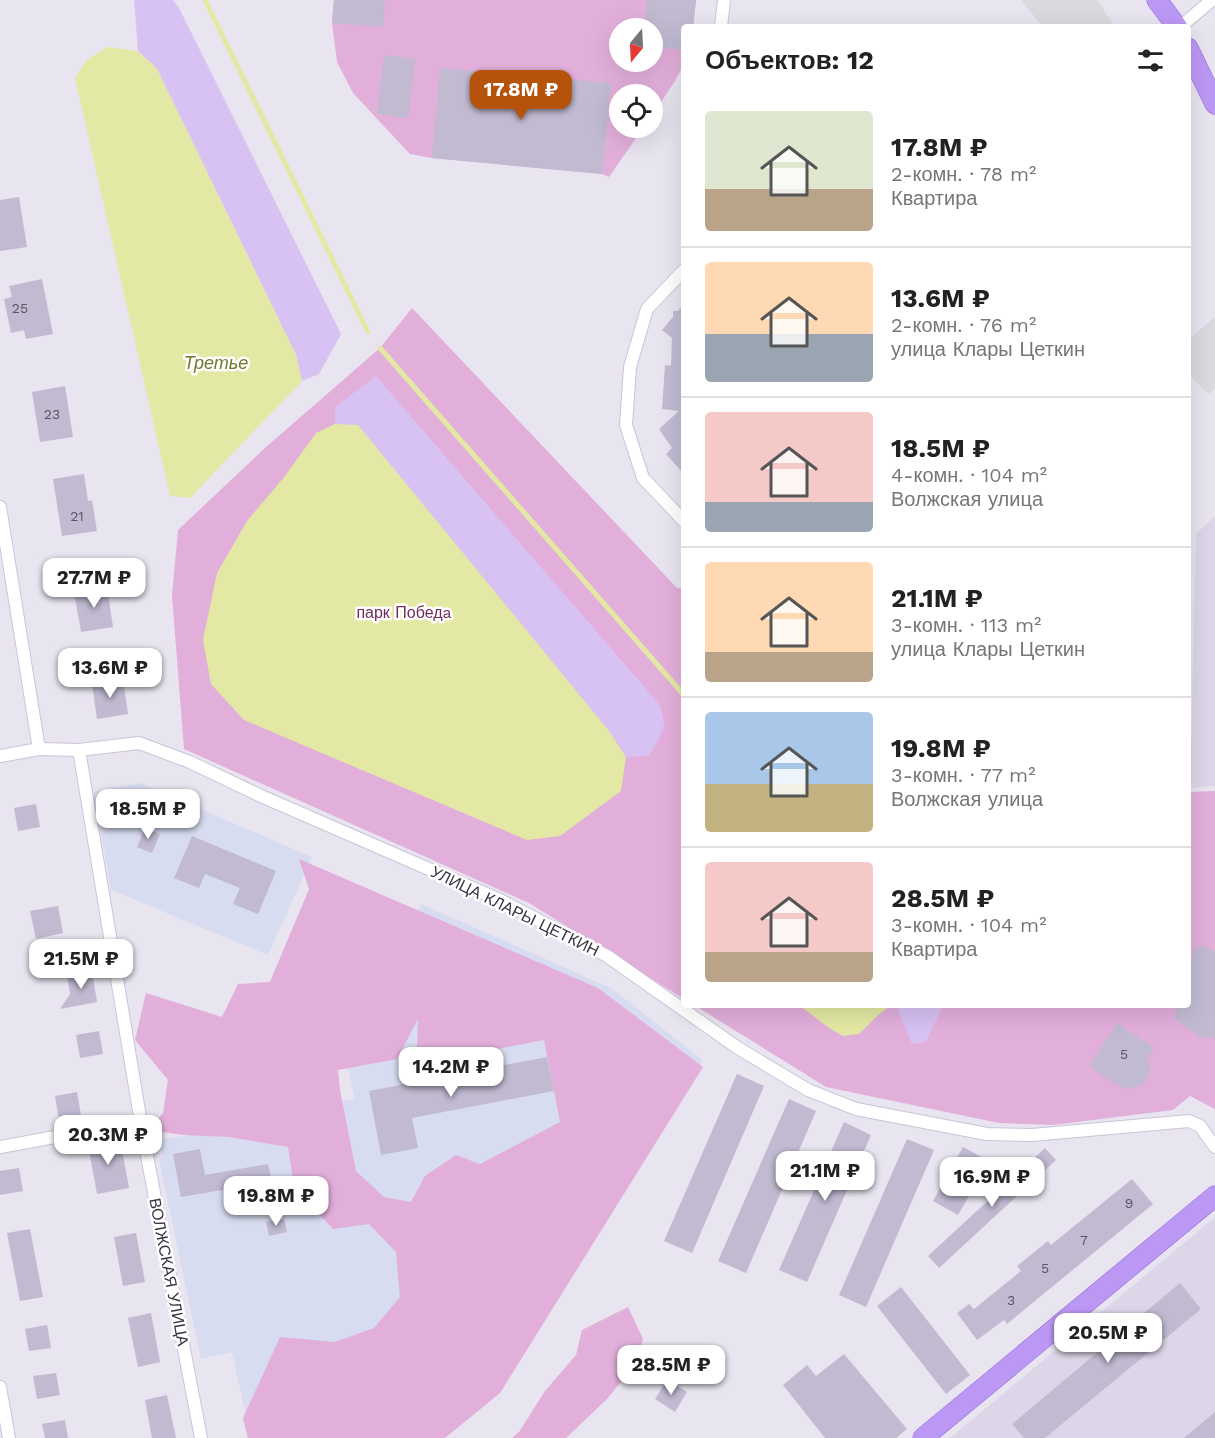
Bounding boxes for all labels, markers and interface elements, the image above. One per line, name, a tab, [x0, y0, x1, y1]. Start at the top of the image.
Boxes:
north arrow	[609, 18, 663, 72]
map controls	[609, 18, 663, 138]
icon: filters	[1134, 44, 1167, 77]
text: Объектов: 12	[705, 45, 874, 75]
pin: 17.8M ₽	[466, 70, 576, 121]
text: 17.8M ₽	[484, 77, 558, 101]
button: locate	[609, 84, 663, 138]
text: 17.8M ₽	[891, 132, 988, 162]
icon: home	[753, 135, 825, 207]
text: 2-комн. · 78 m²	[891, 162, 1036, 186]
text: Квартира	[891, 186, 977, 210]
text: 13.6M ₽	[891, 283, 990, 313]
icon: home	[753, 286, 825, 358]
house number: 25	[12, 300, 28, 316]
text: 2-комн. · 76 m²	[891, 313, 1036, 337]
text: улица Клары Цеткин	[891, 337, 1085, 361]
water label: Третье	[184, 352, 248, 373]
house number: 23	[44, 406, 60, 422]
text: 18.5M ₽	[891, 433, 990, 463]
icon: home	[753, 436, 825, 508]
text: 4-комн. · 104 m²	[891, 463, 1047, 487]
text: Волжская улица	[891, 487, 1043, 511]
house number: 21	[70, 508, 84, 524]
pin: 27.7M ₽	[39, 558, 149, 609]
text: 27.7M ₽	[57, 565, 131, 589]
text: 21.1M ₽	[891, 583, 983, 613]
icon: home	[753, 586, 825, 658]
park label: парк Победa	[356, 603, 452, 622]
text: 3-комн. · 113 m²	[891, 613, 1041, 637]
text: улица Клары Цеткин	[891, 637, 1085, 661]
pin: 13.6M ₽	[55, 648, 165, 699]
text: 13.6M ₽	[72, 655, 148, 679]
text: 19.8M ₽	[891, 733, 991, 763]
icon: home	[753, 736, 825, 808]
text: 3-комн. · 77 m²	[891, 763, 1035, 787]
text: Волжская улица	[891, 787, 1043, 811]
pin: 18.5M ₽	[93, 789, 203, 840]
text: 18.5M ₽	[110, 796, 186, 820]
street label: УЛИЦА КЛАРЫ ЦЕТКИН	[428, 862, 602, 960]
text: 28.5M ₽	[891, 883, 994, 913]
icon: home	[753, 886, 825, 958]
text: 3-комн. · 104 m²	[891, 913, 1046, 937]
text: Квартира	[891, 937, 977, 961]
pin: 21.5M ₽	[26, 939, 136, 990]
text: 21.5M ₽	[43, 946, 119, 970]
house number: 5	[1120, 1046, 1128, 1062]
pin: 14.2M ₽	[396, 1047, 506, 1098]
text: 14.2M ₽	[413, 1054, 489, 1078]
pin: 20.3M ₽	[53, 1115, 163, 1166]
text: 20.3M ₽	[68, 1122, 148, 1146]
pin: 21.1M ₽	[770, 1151, 880, 1202]
pin: 16.9M ₽	[937, 1157, 1047, 1208]
text: 21.1M ₽	[790, 1158, 860, 1182]
text: 16.9M ₽	[954, 1164, 1030, 1188]
pin: 19.8M ₽	[221, 1176, 331, 1227]
text: 19.8M ₽	[238, 1183, 314, 1207]
house number: 9	[1125, 1195, 1133, 1211]
street label: ВОЛЖСКАЯ УЛИЦА	[145, 1196, 193, 1348]
house number: 7	[1080, 1232, 1088, 1248]
house number: 5	[1041, 1260, 1049, 1276]
house number: 3	[1007, 1292, 1015, 1308]
pin: 20.5M ₽	[1053, 1313, 1163, 1364]
text: 20.5M ₽	[1068, 1320, 1148, 1344]
pin: 28.5M ₽	[616, 1345, 726, 1396]
text: 28.5M ₽	[631, 1352, 711, 1376]

